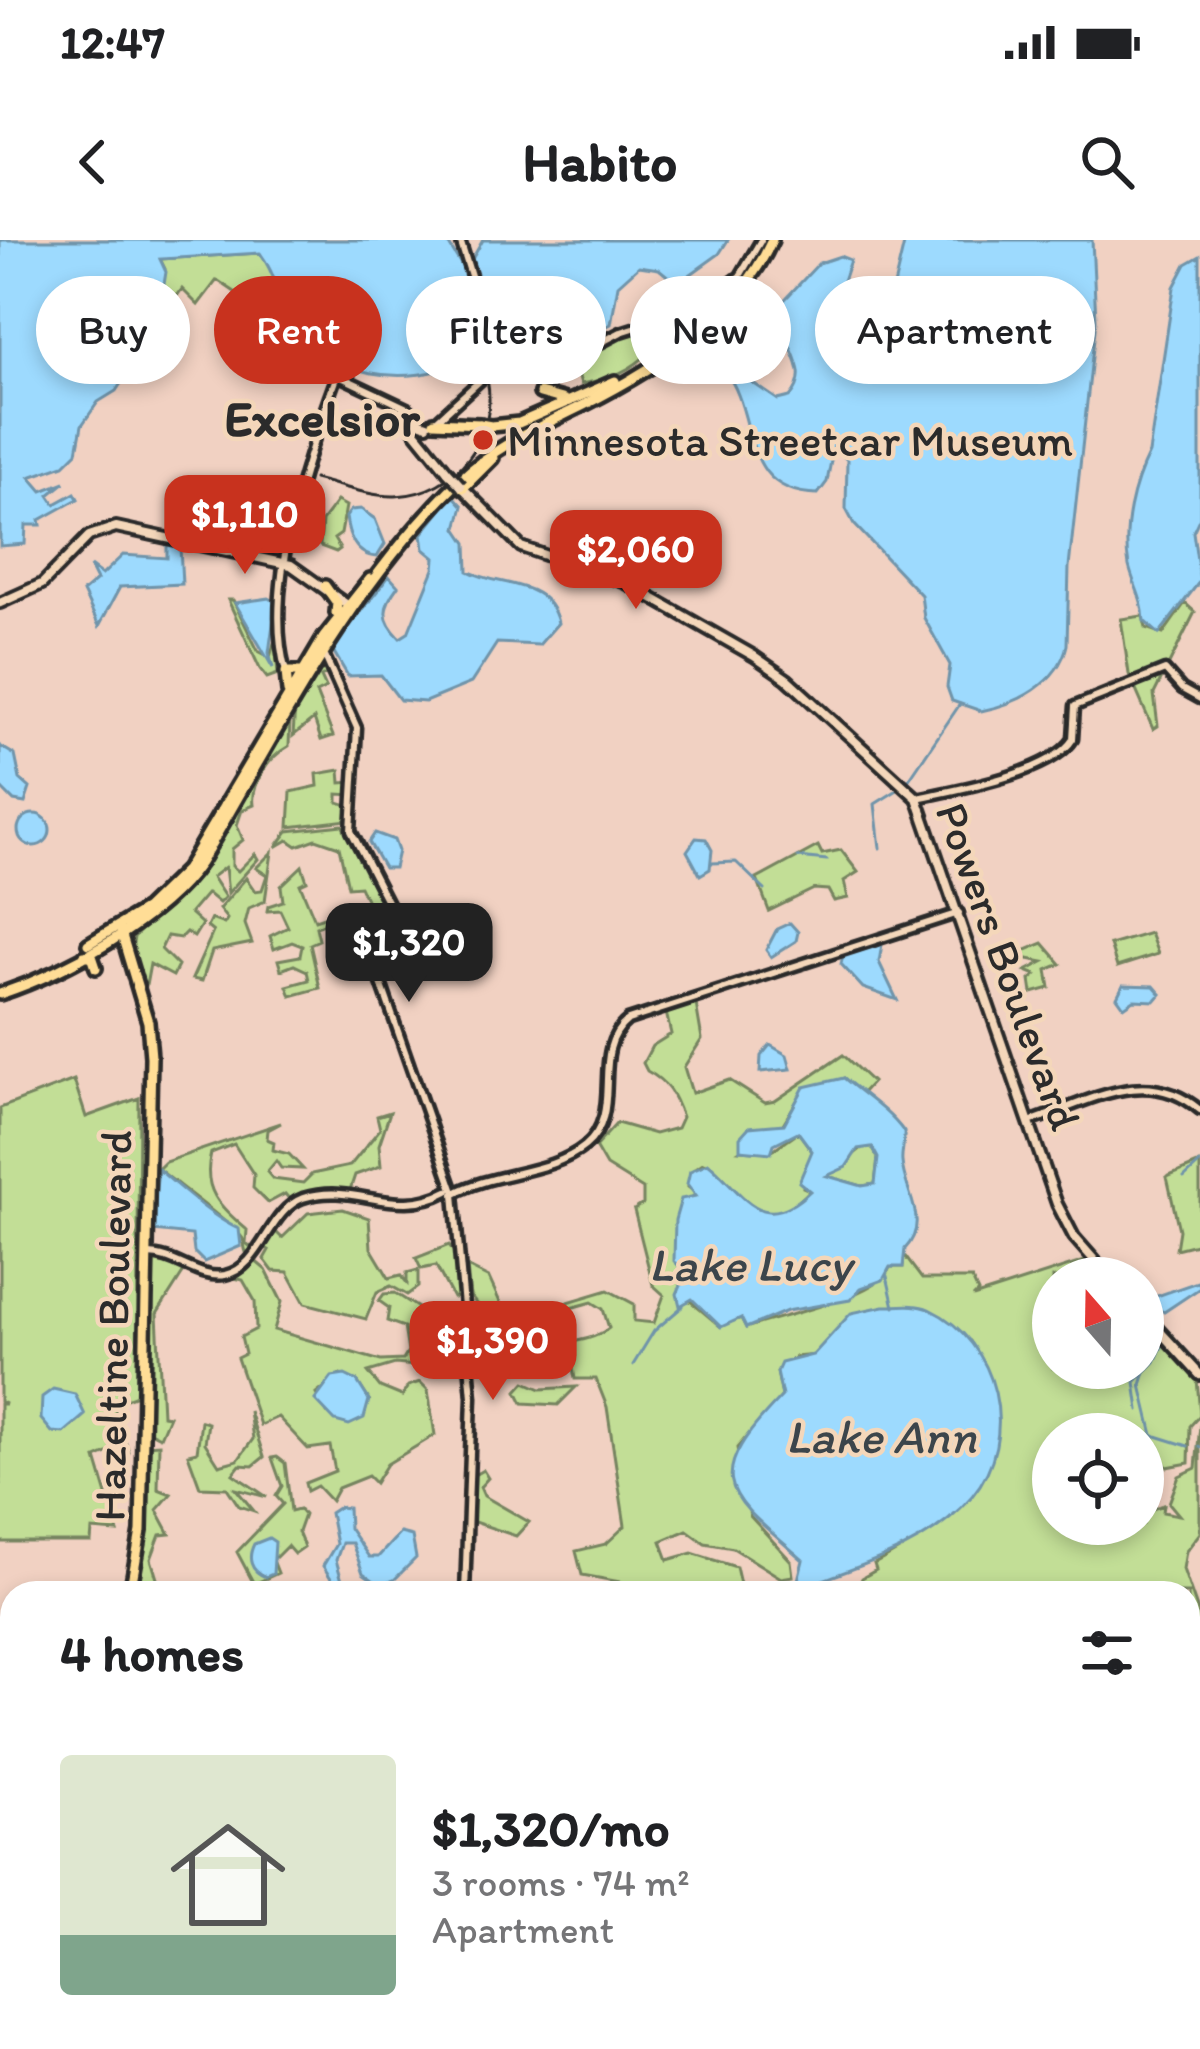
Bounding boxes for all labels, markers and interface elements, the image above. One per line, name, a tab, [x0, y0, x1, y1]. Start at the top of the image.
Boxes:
text: 12:47	[60, 15, 165, 69]
icon: back	[60, 129, 126, 195]
icon: search	[1074, 129, 1140, 195]
text: Habito	[522, 130, 678, 195]
chip: Buy	[36, 276, 190, 384]
chip: Rent	[214, 276, 382, 384]
chip: Filters	[406, 276, 606, 384]
chip: New	[630, 276, 791, 384]
chip: Apartment	[815, 276, 1095, 384]
district label: Excelsior	[224, 388, 421, 449]
place label: Minnesota Streetcar Museum	[507, 413, 1073, 467]
marker: Minnesota Streetcar Museum	[470, 427, 496, 453]
pin: $1,110	[147, 475, 343, 577]
text: $1,110	[191, 490, 299, 537]
pin: $2,060	[538, 510, 734, 612]
text: $2,060	[577, 525, 695, 572]
street label: Powers Boulevard	[925, 795, 1093, 1137]
pin: $1,320	[311, 903, 507, 1005]
text: $1,320	[353, 918, 465, 965]
street label: Hazeltine Boulevard	[82, 1130, 142, 1522]
water label: Lake Lucy	[648, 1235, 856, 1293]
north arrow	[1032, 1257, 1164, 1389]
map controls	[1032, 1257, 1164, 1545]
pin: $1,390	[395, 1301, 591, 1403]
text: $1,390	[437, 1316, 549, 1363]
water label: Lake Ann	[785, 1407, 977, 1465]
button: locate	[1032, 1413, 1164, 1545]
icon: filters	[1074, 1620, 1140, 1686]
text: 4 homes	[60, 1623, 244, 1684]
text: $1,320/mo	[432, 1798, 670, 1859]
icon: home	[156, 1803, 300, 1947]
text: 3 rooms · 74 m²	[432, 1859, 690, 1906]
text: Apartment	[432, 1906, 614, 1953]

